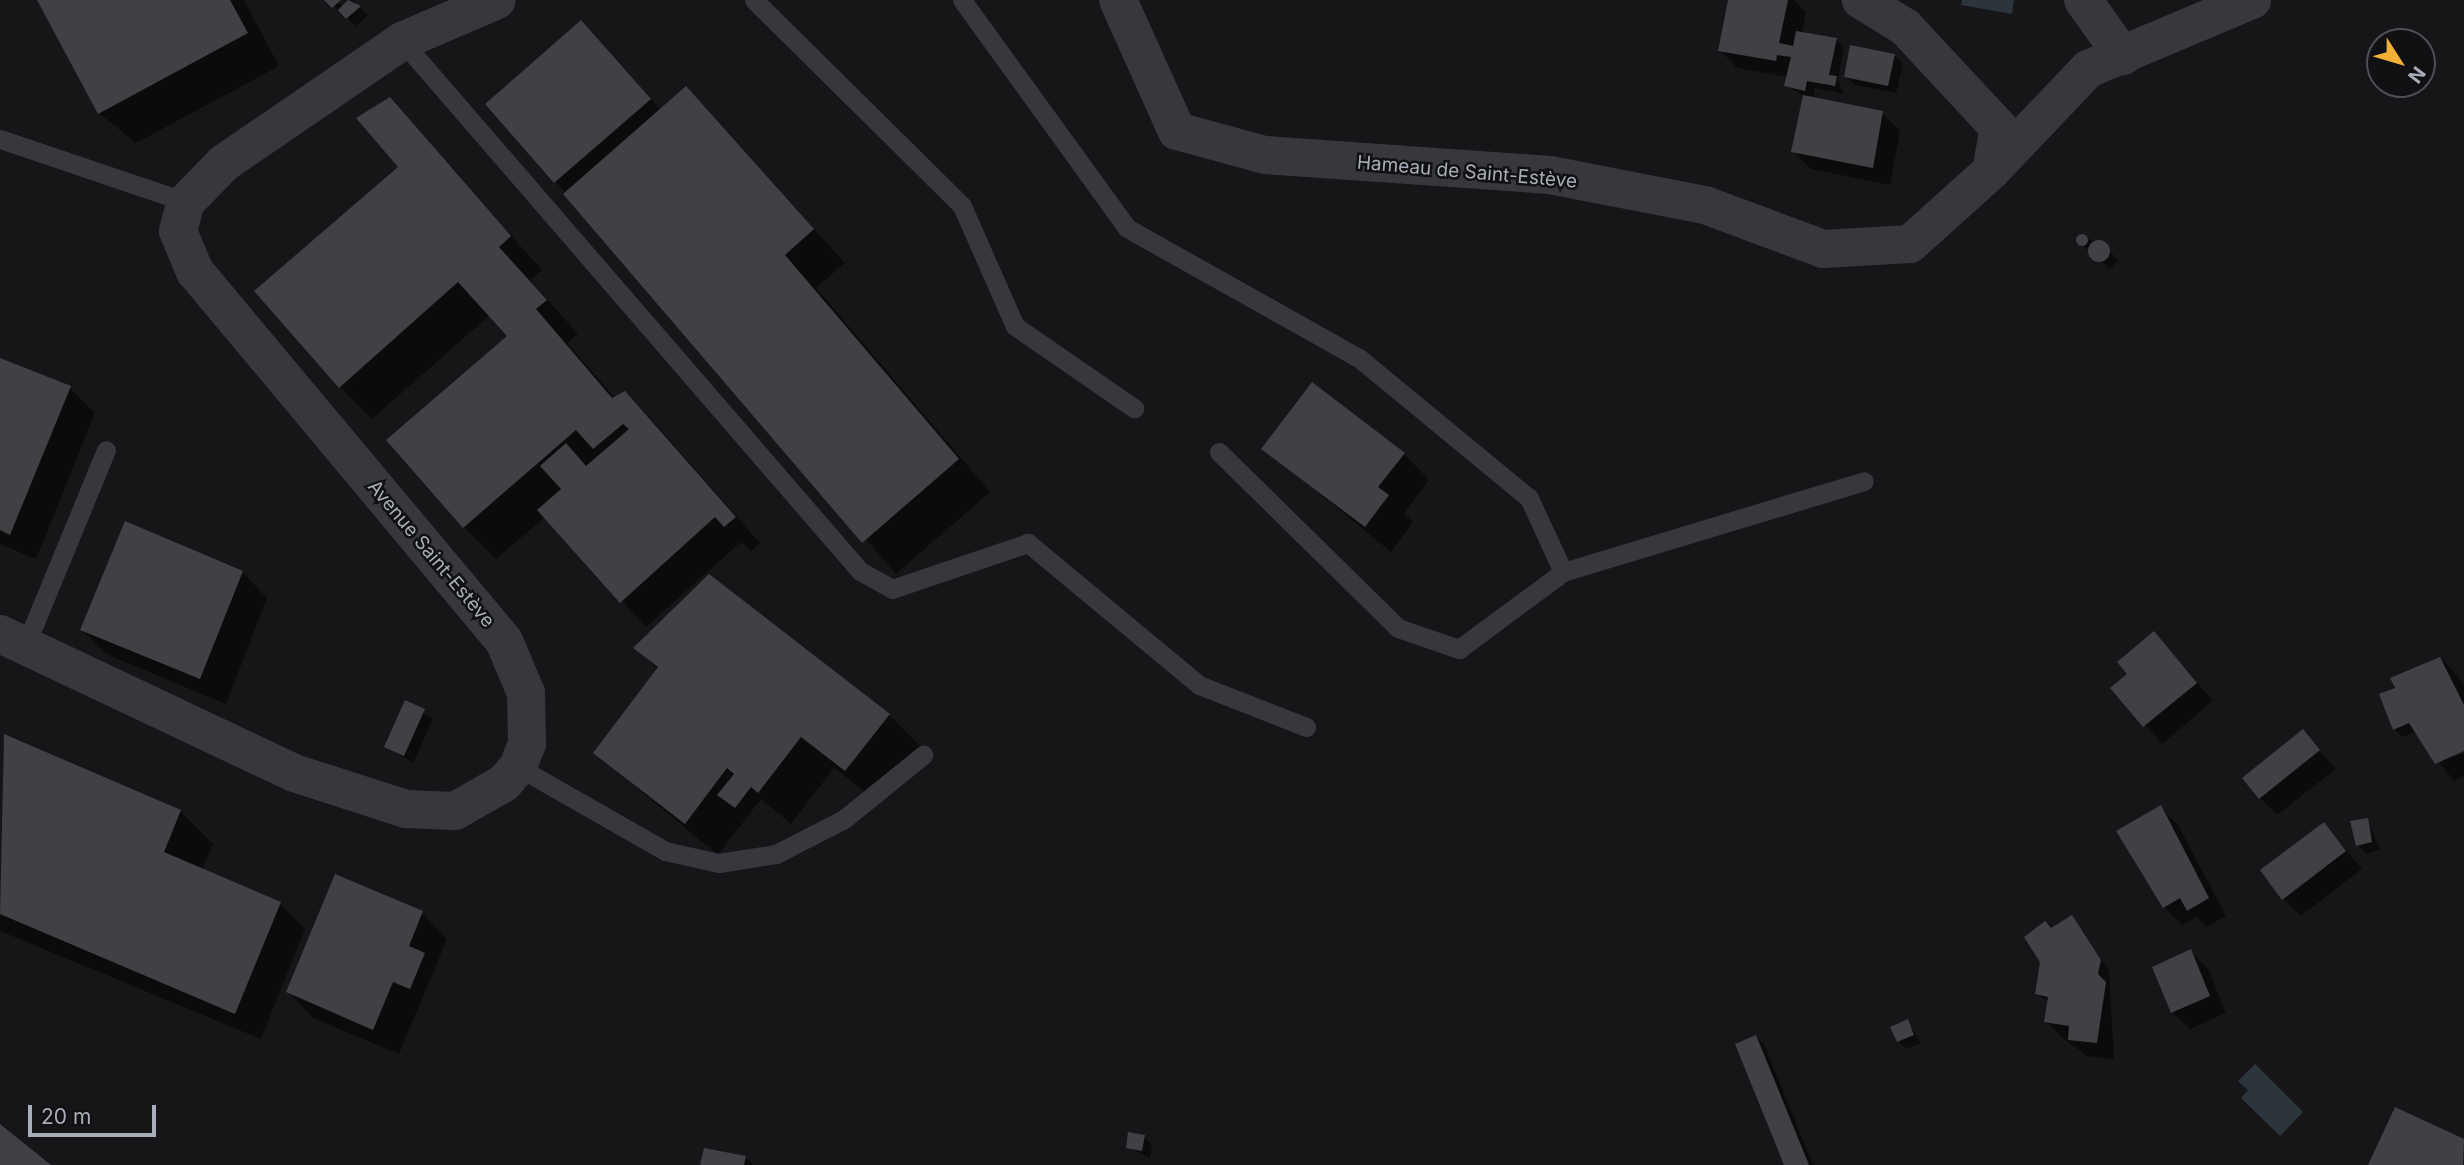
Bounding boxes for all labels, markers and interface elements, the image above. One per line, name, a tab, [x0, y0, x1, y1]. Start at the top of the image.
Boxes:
north arrow	[2366, 28, 2436, 98]
text: N	[2403, 62, 2430, 87]
street label: Hameau de Saint-Estève	[1356, 151, 1578, 193]
street label: Avenue Saint-Estève	[363, 476, 499, 632]
scale bar	[32, 1092, 159, 1136]
text: 20 m	[41, 1104, 91, 1129]

